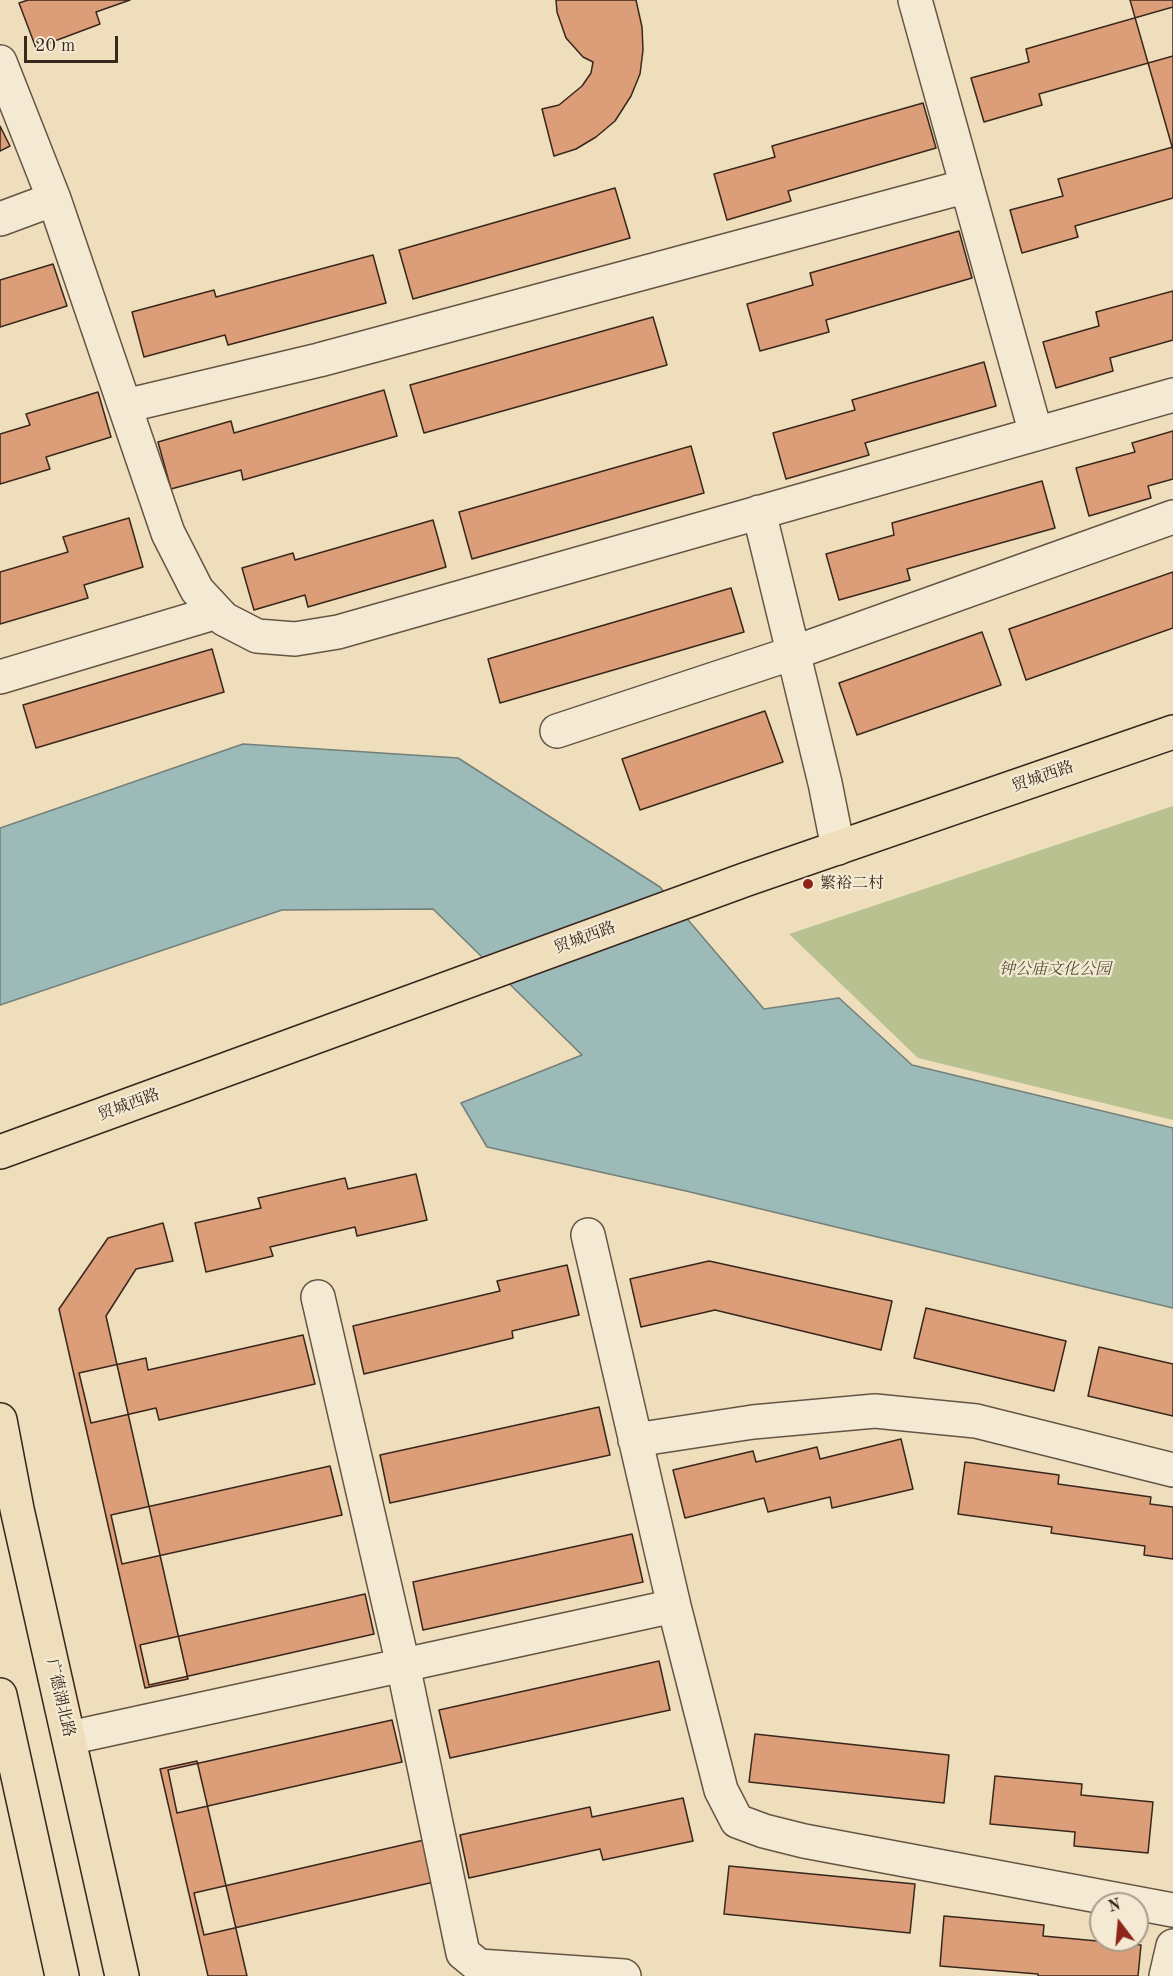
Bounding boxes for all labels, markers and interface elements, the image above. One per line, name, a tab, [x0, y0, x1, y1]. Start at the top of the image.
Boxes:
scale bar	[27, 24, 122, 62]
text: 20 m	[35, 37, 75, 55]
street label: 贸城西路	[1010, 758, 1076, 796]
place label: 繁裕二村	[820, 874, 884, 894]
marker: 繁裕二村	[801, 877, 815, 891]
street label: 贸城西路	[552, 918, 618, 958]
park label: 钟公庙文化公园	[999, 960, 1111, 980]
street label: 贸城西路	[96, 1085, 162, 1125]
street label: 广德湖北路	[42, 1657, 78, 1739]
north arrow	[1089, 1892, 1149, 1952]
text: N	[1106, 1897, 1123, 1916]

